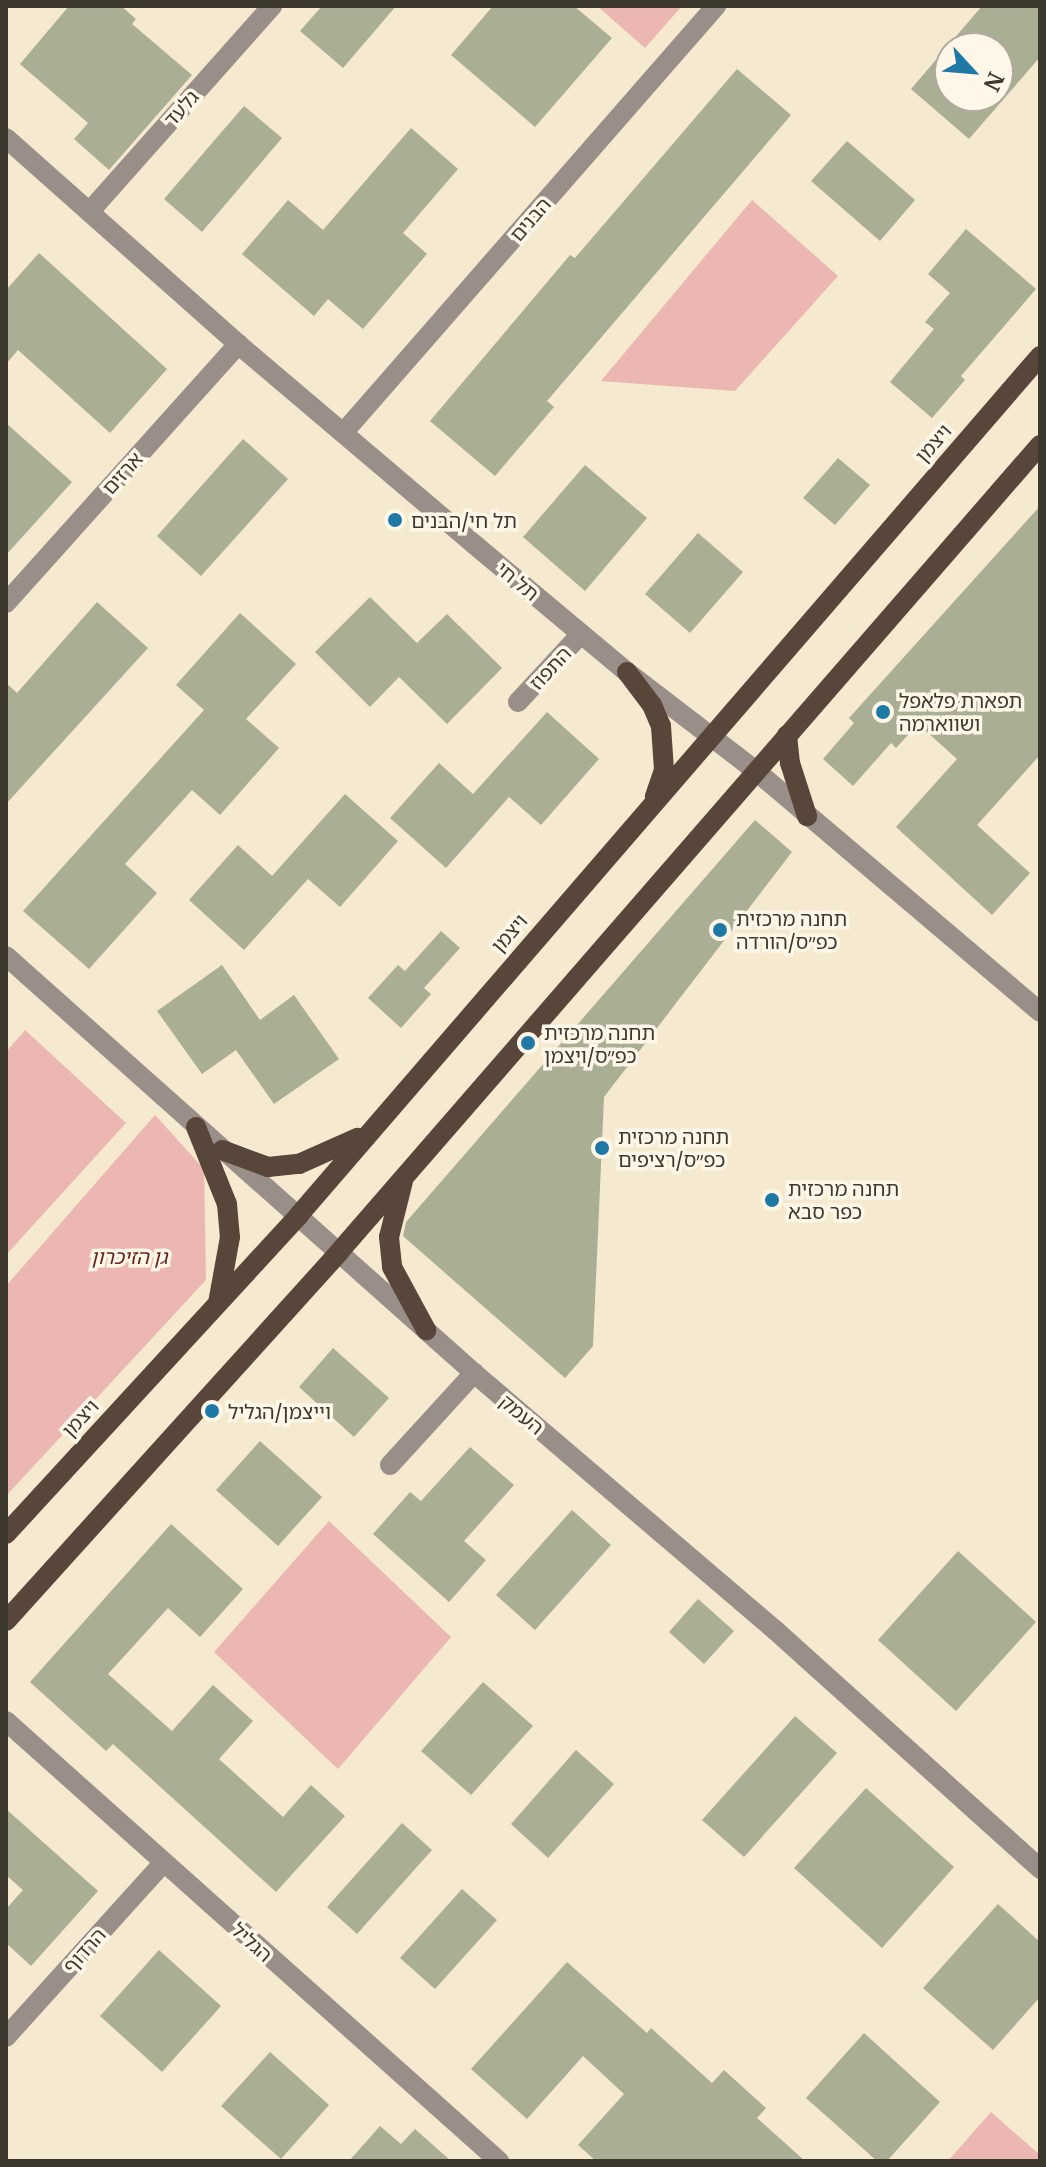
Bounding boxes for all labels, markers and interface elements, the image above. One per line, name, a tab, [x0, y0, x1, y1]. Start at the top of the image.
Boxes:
north arrow	[934, 32, 1014, 112]
text: N	[977, 68, 1010, 96]
street label: גלעד	[159, 85, 203, 131]
street label: הבנים	[504, 192, 556, 246]
street label: ויצמן	[910, 419, 956, 467]
street label: ארזים	[97, 447, 147, 499]
place label: תל חי/הבנים	[411, 508, 517, 532]
marker: תל חי/הבנים	[386, 511, 404, 529]
street label: תל חי	[492, 556, 544, 606]
street label: התפוז	[524, 641, 576, 695]
place label: תפארת פלאפל ושווארמה	[899, 688, 1022, 735]
marker: תפארת פלאפל ושווארמה	[874, 703, 892, 721]
place label: תחנה מרכזית כפ״ס/הורדה	[736, 906, 847, 953]
street label: ויצמן	[486, 909, 532, 957]
marker: תחנה מרכזית כפ״ס/הורדה	[711, 921, 729, 939]
place label: תחנה מרכזית כפ״ס/ויצמן	[544, 1020, 655, 1067]
marker: תחנה מרכזית כפ״ס/ויצמן	[519, 1034, 537, 1052]
place label: תחנה מרכזית כפ״ס/רציפים	[618, 1124, 729, 1171]
marker: תחנה מרכזית כפ״ס/רציפים	[593, 1139, 611, 1157]
place label: תחנה מרכזית כפר סבא	[788, 1176, 899, 1223]
marker: תחנה מרכזית כפר סבא	[763, 1191, 781, 1209]
park label: גן הזיכרון	[91, 1244, 167, 1268]
street label: העמק	[495, 1389, 549, 1439]
street label: ויצמן	[57, 1394, 103, 1442]
place label: וייצמן/הגליל	[228, 1399, 331, 1423]
marker: וייצמן/הגליל	[203, 1402, 221, 1420]
street label: הגליל	[227, 1918, 277, 1966]
street label: הרדוף	[58, 1923, 110, 1977]

